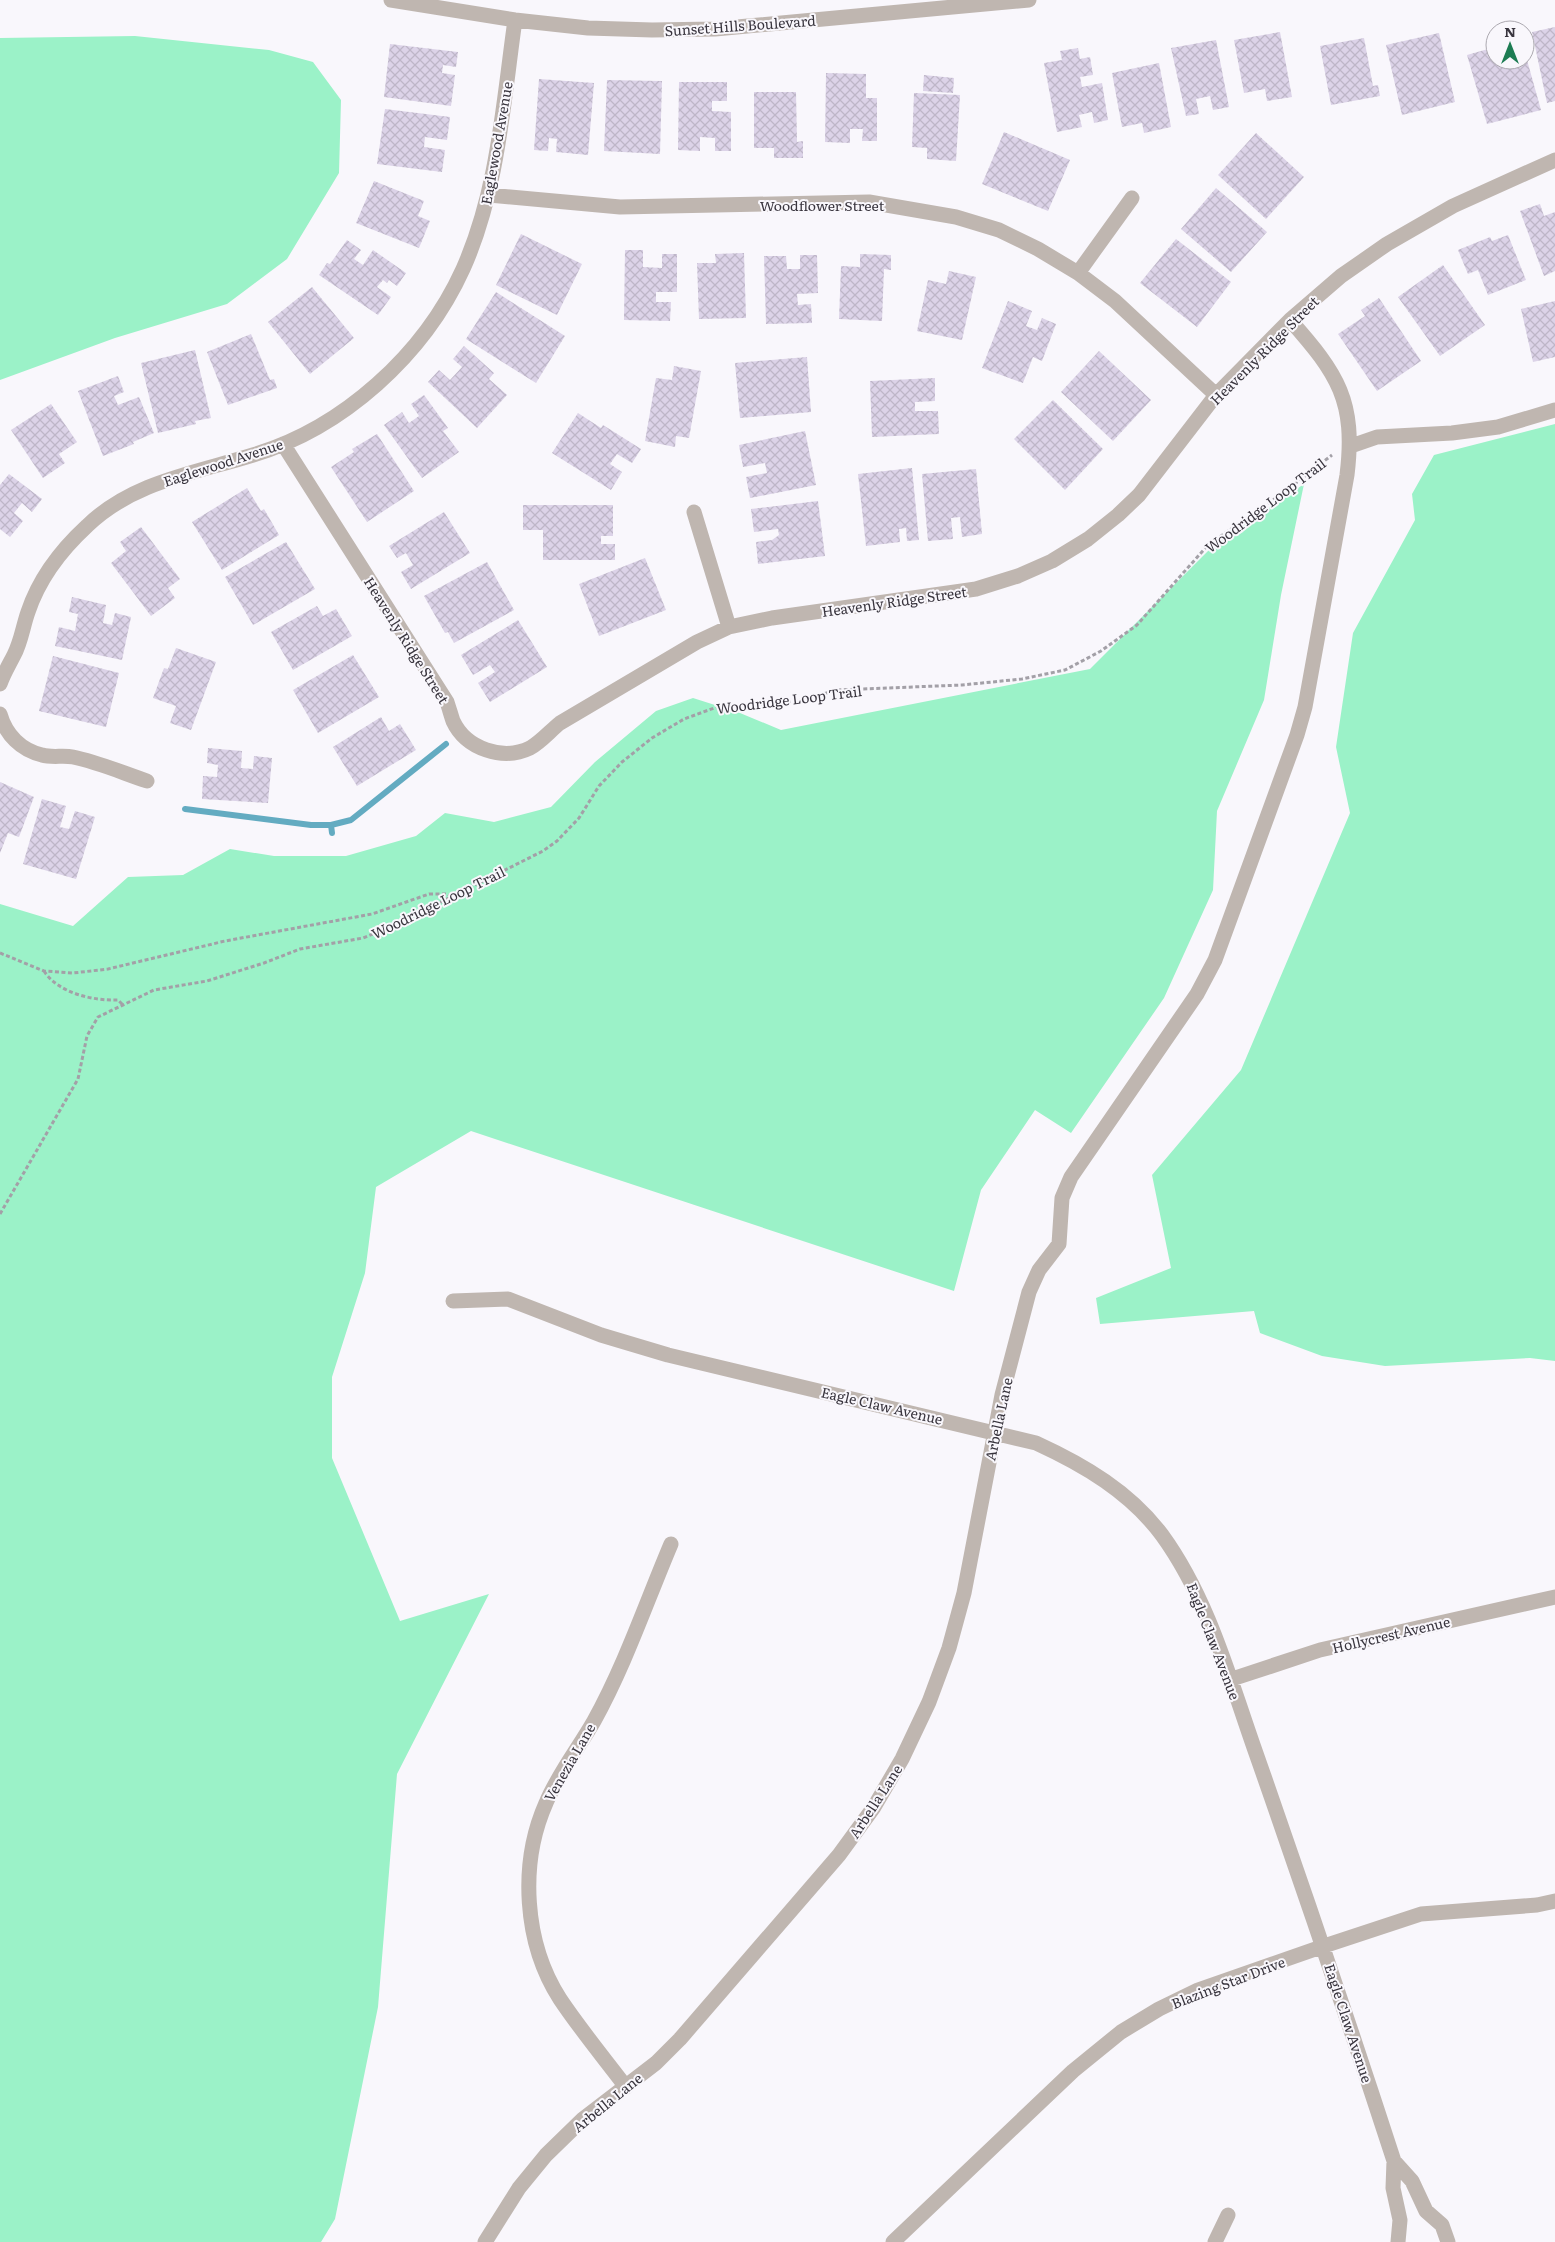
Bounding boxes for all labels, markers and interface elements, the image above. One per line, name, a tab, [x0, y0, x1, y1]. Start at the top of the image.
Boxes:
street label: Sunset Hills Boulevard	[664, 10, 817, 40]
north arrow	[1485, 20, 1535, 70]
text: N	[1504, 21, 1516, 41]
street label: Eaglewood Avenue	[475, 80, 517, 206]
street label: Woodflower Street	[760, 195, 885, 215]
street label: Heavenly Ridge Street	[1205, 291, 1323, 409]
street label: Eaglewood Avenue	[161, 433, 285, 491]
street label: Woodridge Loop Trail	[1200, 453, 1330, 557]
street label: Heavenly Ridge Street	[360, 573, 454, 708]
street label: Heavenly Ridge Street	[820, 581, 968, 621]
street label: Woodridge Loop Trail	[715, 680, 863, 718]
street label: Woodridge Loop Trail	[368, 861, 509, 943]
street label: Arbella Lane	[979, 1376, 1017, 1462]
street label: Eagle Claw Avenue	[819, 1381, 945, 1429]
street label: Eagle Claw Avenue	[1182, 1579, 1246, 1703]
street label: Hollycrest Avenue	[1330, 1611, 1452, 1657]
street label: Venezia Lane	[539, 1719, 599, 1805]
street label: Arbella Lane	[844, 1760, 906, 1842]
street label: Blazing Star Drive	[1168, 1951, 1288, 2013]
street label: Eagle Claw Avenue	[1320, 1961, 1378, 2085]
street label: Arbella Lane	[568, 2068, 646, 2136]

